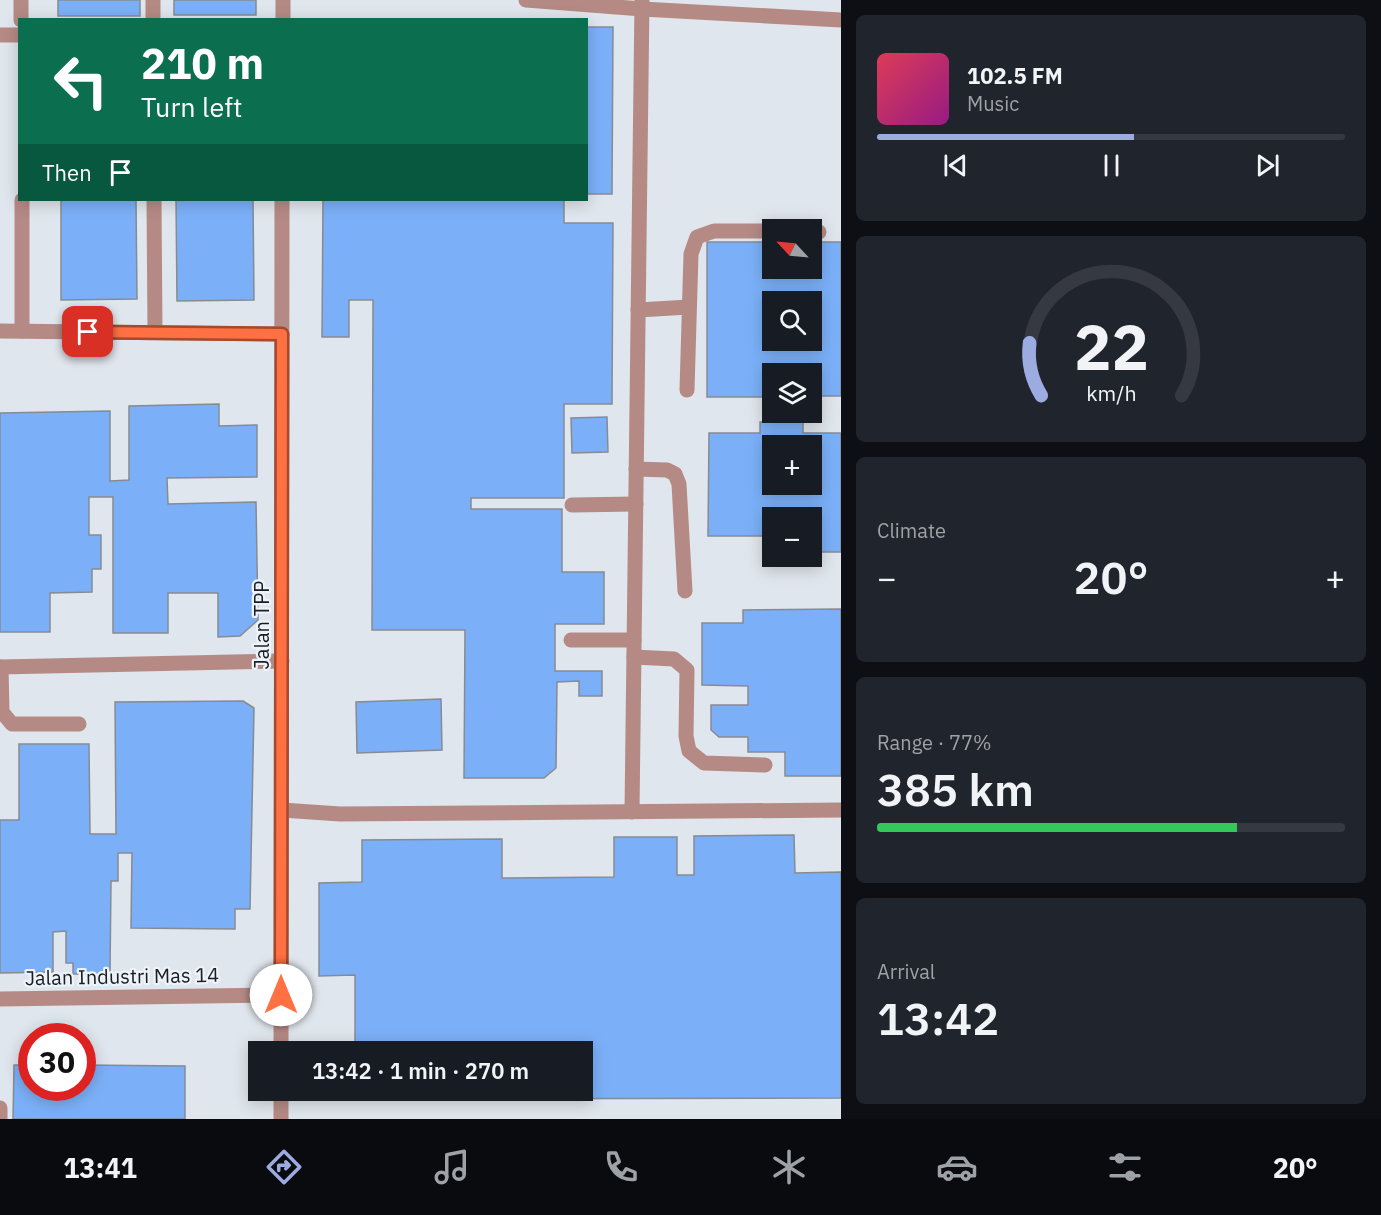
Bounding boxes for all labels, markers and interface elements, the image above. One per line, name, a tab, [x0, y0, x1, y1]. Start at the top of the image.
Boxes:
text: 210 m	[141, 36, 264, 91]
icon: left	[42, 42, 120, 120]
text: 102.5 FM	[967, 61, 1063, 90]
text: Turn left	[141, 89, 242, 124]
text: Music	[967, 90, 1019, 117]
icon: previous	[939, 149, 972, 182]
icon: pause	[1095, 149, 1128, 182]
icon: next	[1251, 149, 1284, 182]
icon: arrive	[104, 156, 137, 189]
text: Then	[42, 158, 92, 187]
north arrow	[762, 219, 822, 279]
map controls	[762, 219, 822, 567]
button: search	[762, 291, 822, 351]
pin	[62, 306, 113, 357]
text: 22	[1074, 306, 1148, 387]
icon: arrive	[71, 315, 104, 348]
button: layers	[762, 363, 822, 423]
text: km/h	[1086, 379, 1136, 407]
button: +	[762, 435, 822, 495]
button: −	[762, 507, 822, 567]
text: Climate	[877, 517, 946, 544]
text: 20°	[1073, 548, 1149, 606]
text: −	[877, 556, 897, 599]
text: +	[1325, 556, 1345, 599]
street label: Jalan TPP	[248, 581, 275, 669]
text: Range · 77%	[877, 729, 992, 756]
text: 385 km	[877, 760, 1034, 818]
text: Arrival	[877, 958, 935, 985]
street label: Jalan Industri Mas 14	[25, 961, 219, 991]
position arrow	[249, 963, 313, 1027]
text: 13:42	[877, 989, 999, 1047]
speed limit sign: 30	[18, 1023, 96, 1101]
text: 13:42 · 1 min · 270 m	[312, 1056, 529, 1085]
icon: directions	[263, 1146, 305, 1188]
icon: music	[431, 1146, 473, 1188]
icon: phone	[600, 1146, 642, 1188]
icon: climate	[768, 1146, 810, 1188]
icon: car	[936, 1146, 978, 1188]
icon: filters	[1104, 1146, 1146, 1188]
text: 13:41	[63, 1150, 137, 1185]
text: 20°	[1273, 1150, 1318, 1185]

